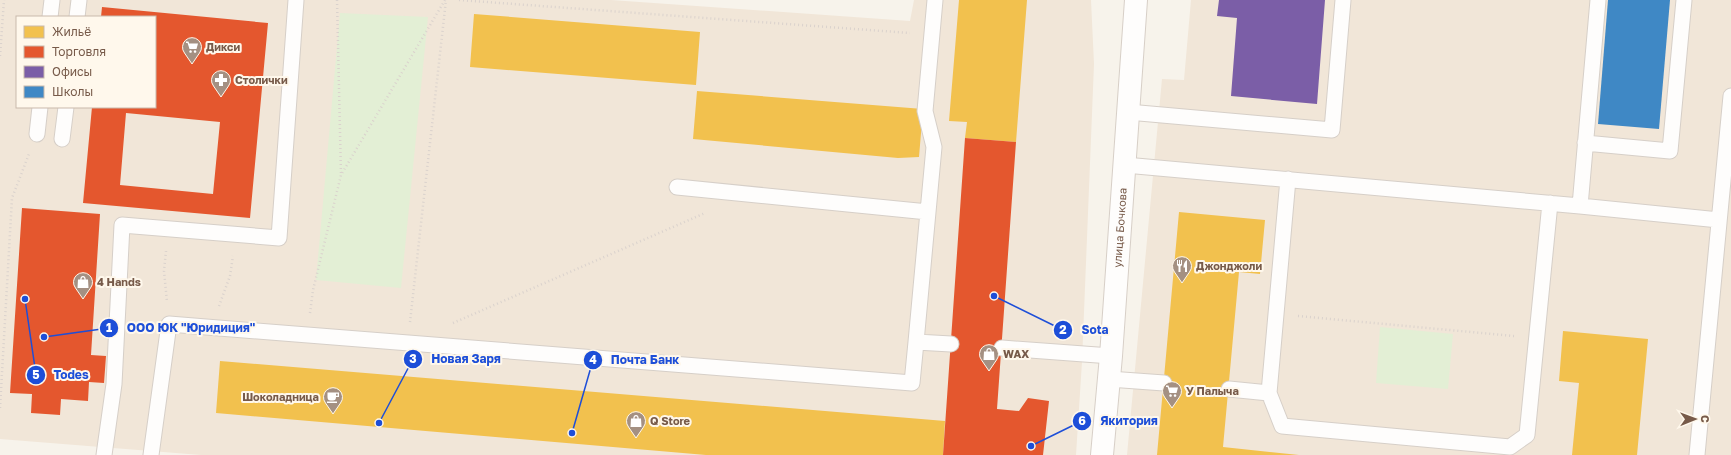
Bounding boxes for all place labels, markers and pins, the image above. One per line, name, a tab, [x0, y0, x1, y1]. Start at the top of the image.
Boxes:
supermarket icon: Дикси	[181, 36, 203, 64]
place label: Дикси	[206, 40, 240, 53]
pharmacy icon: Столички	[210, 69, 232, 97]
place label: Столички	[235, 73, 288, 86]
restaurant icon: Джонджоли	[1171, 255, 1193, 283]
place label: Джонджоли	[1196, 259, 1262, 272]
shop icon: 4 Hands	[72, 271, 94, 299]
place label: 4 Hands	[97, 275, 141, 288]
callout: ООО ЮК "Юридиция"	[99, 316, 263, 340]
callout: Sota	[1053, 318, 1116, 342]
shop icon: WAX	[978, 343, 1000, 371]
callout: Новая Заря	[403, 347, 509, 371]
place label: WAX	[1003, 347, 1029, 360]
callout: Почта Банк	[583, 348, 687, 372]
callout: Todes	[26, 363, 97, 387]
supermarket icon: У Палыча	[1161, 380, 1183, 408]
place label: У Палыча	[1186, 384, 1239, 397]
cafe icon: Шоколадница	[322, 386, 344, 414]
place label: Шоколадница	[242, 390, 319, 403]
callout: Якитория	[1072, 409, 1166, 433]
shop icon: Q Store	[625, 410, 647, 438]
place label: Q Store	[650, 414, 691, 427]

